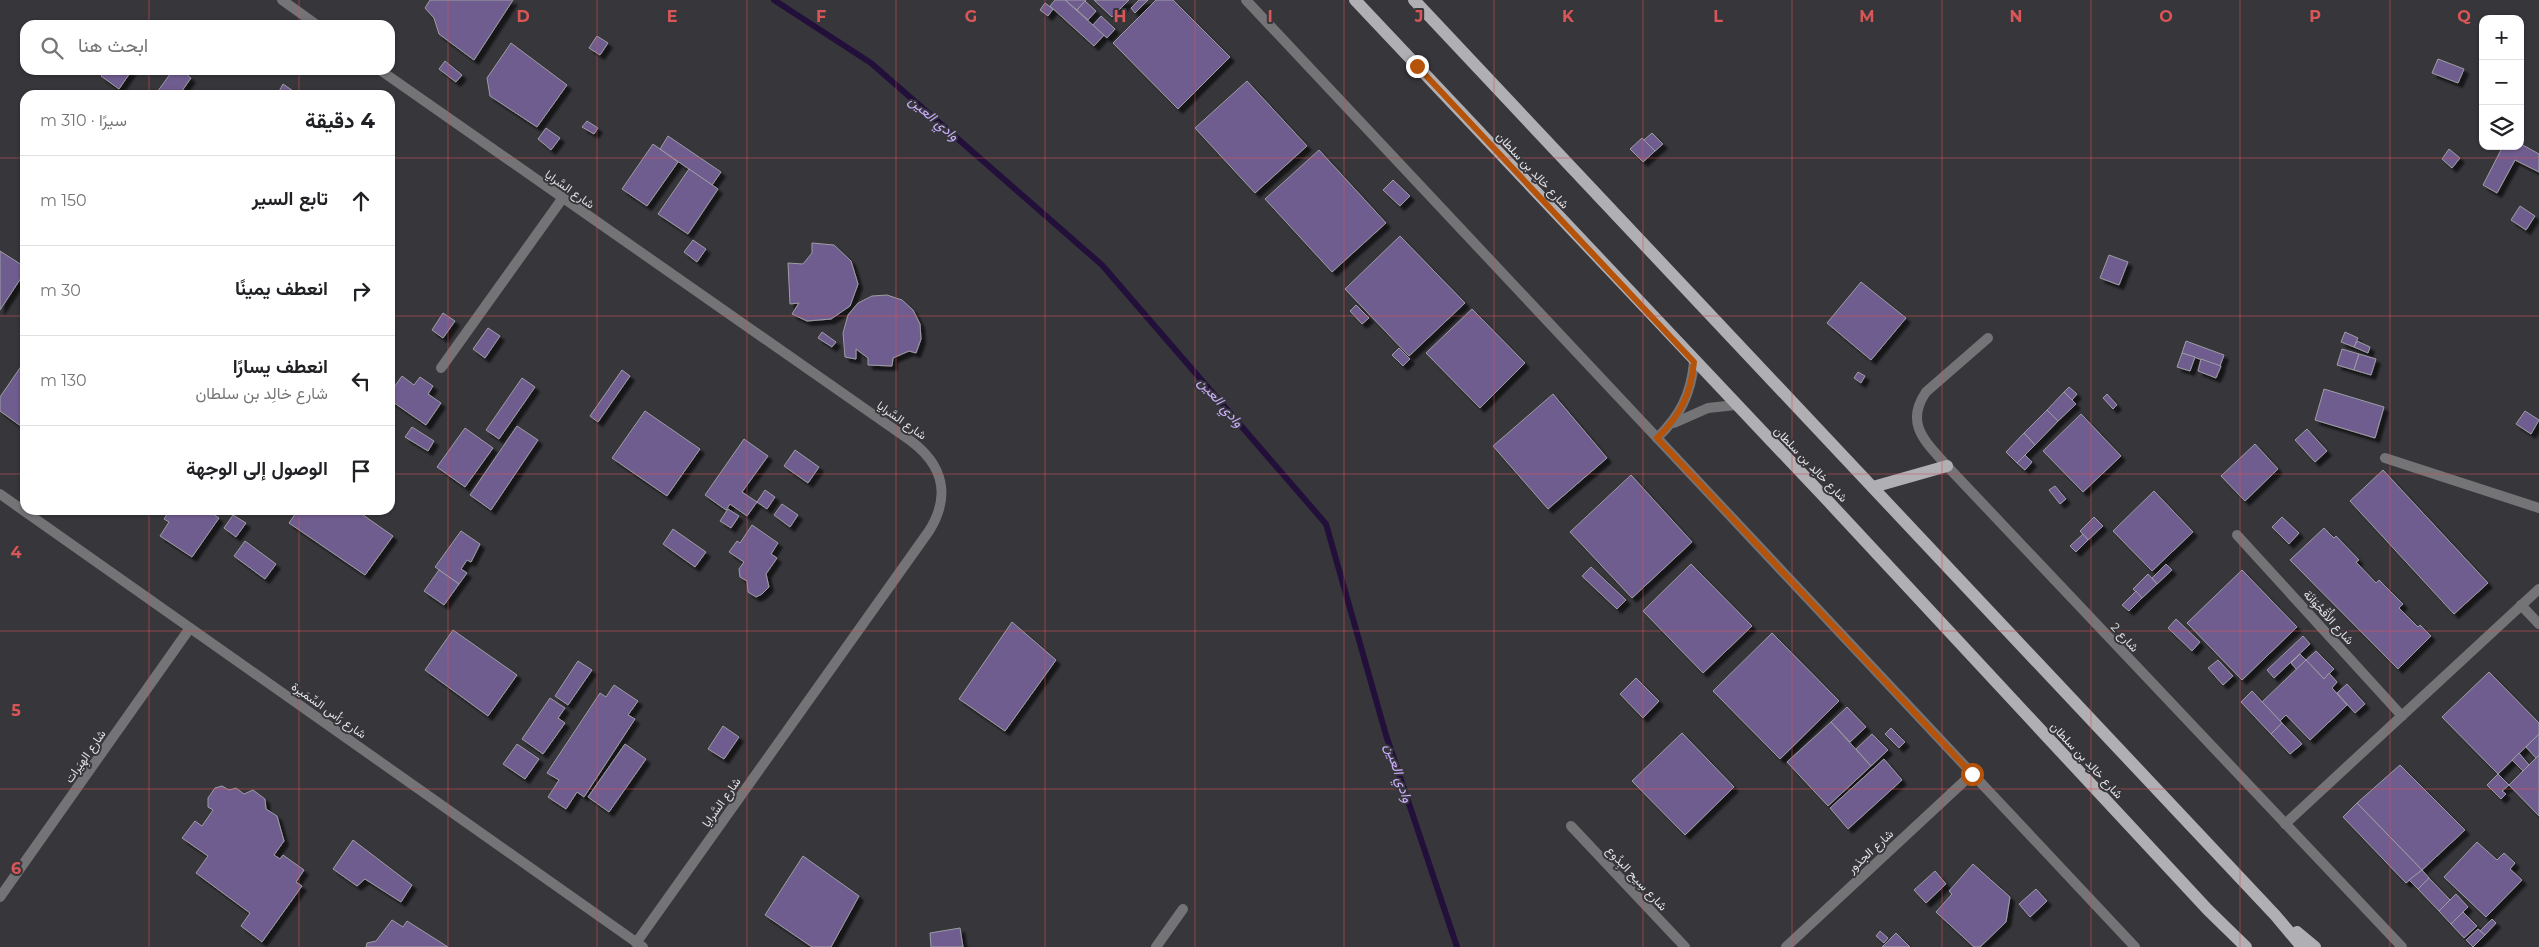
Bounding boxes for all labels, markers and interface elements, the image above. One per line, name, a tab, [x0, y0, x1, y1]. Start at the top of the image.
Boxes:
text: D	[516, 7, 530, 26]
text: E	[667, 7, 677, 26]
text: F	[816, 7, 826, 26]
text: G	[965, 7, 977, 26]
text: H	[1114, 7, 1126, 26]
text: I	[1267, 7, 1273, 26]
text: J	[1414, 7, 1423, 26]
text: K	[1562, 7, 1575, 26]
text: L	[1713, 7, 1723, 26]
text: M	[1859, 7, 1875, 26]
text: N	[2010, 7, 2022, 26]
text: O	[2159, 7, 2173, 26]
text: P	[2309, 7, 2321, 26]
text: Q	[2457, 7, 2471, 26]
map controls	[2479, 15, 2524, 150]
button: +	[2479, 15, 2524, 60]
search box	[20, 20, 395, 75]
icon: search	[38, 34, 66, 62]
text: ابحث هنا	[78, 34, 148, 57]
route end	[1406, 55, 1429, 78]
button: −	[2479, 60, 2524, 105]
water label: وادي العين	[903, 91, 963, 147]
button: layers	[2479, 105, 2524, 150]
text: 4 دقيقة	[305, 108, 375, 133]
text: سيرًا · 310 m	[40, 111, 127, 130]
street label: شارع خالِد بن سلطان	[1492, 129, 1572, 213]
street label: شارع السَّرايا	[541, 166, 598, 213]
text: تابع السير	[252, 187, 328, 210]
icon: ahead	[347, 187, 375, 215]
text: 150 m	[40, 191, 87, 210]
text: انعطف يمينًا	[235, 277, 328, 300]
icon: right	[347, 277, 375, 305]
text: 30 m	[40, 281, 81, 300]
text: انعطف يسارًا	[233, 355, 328, 378]
icon: left	[347, 367, 375, 395]
text: 130 m	[40, 371, 87, 390]
water label: وادي العين	[1192, 373, 1248, 433]
text: شارع خالِد بن سلطان	[195, 384, 328, 403]
street label: شارع السَّرايا	[873, 397, 930, 444]
street label: شارع خالِد بن سلطان	[1770, 423, 1851, 506]
text: الوصول إلى الوجهة	[186, 457, 328, 480]
icon: arrive	[347, 457, 375, 485]
text: 4	[10, 543, 22, 562]
street label: شارع الأُقْحُوَانَة	[2299, 585, 2359, 649]
street label: شارع 2	[2106, 619, 2142, 656]
street label: شارع رَأس السِّمَيرة	[288, 679, 369, 743]
text: 5	[11, 701, 21, 720]
street label: شارع خالِد بن سلطان	[2046, 719, 2126, 803]
street label: شارع الهِيَرات	[61, 727, 111, 787]
water label: وادي العين	[1378, 741, 1417, 806]
route start	[1961, 763, 1984, 786]
street label: شارع السَّرايا	[698, 774, 745, 831]
street label: شارع الجذور	[1843, 826, 1898, 878]
street label: شارع سِيح البِدُوع	[1602, 843, 1671, 915]
text: 6	[11, 859, 21, 878]

